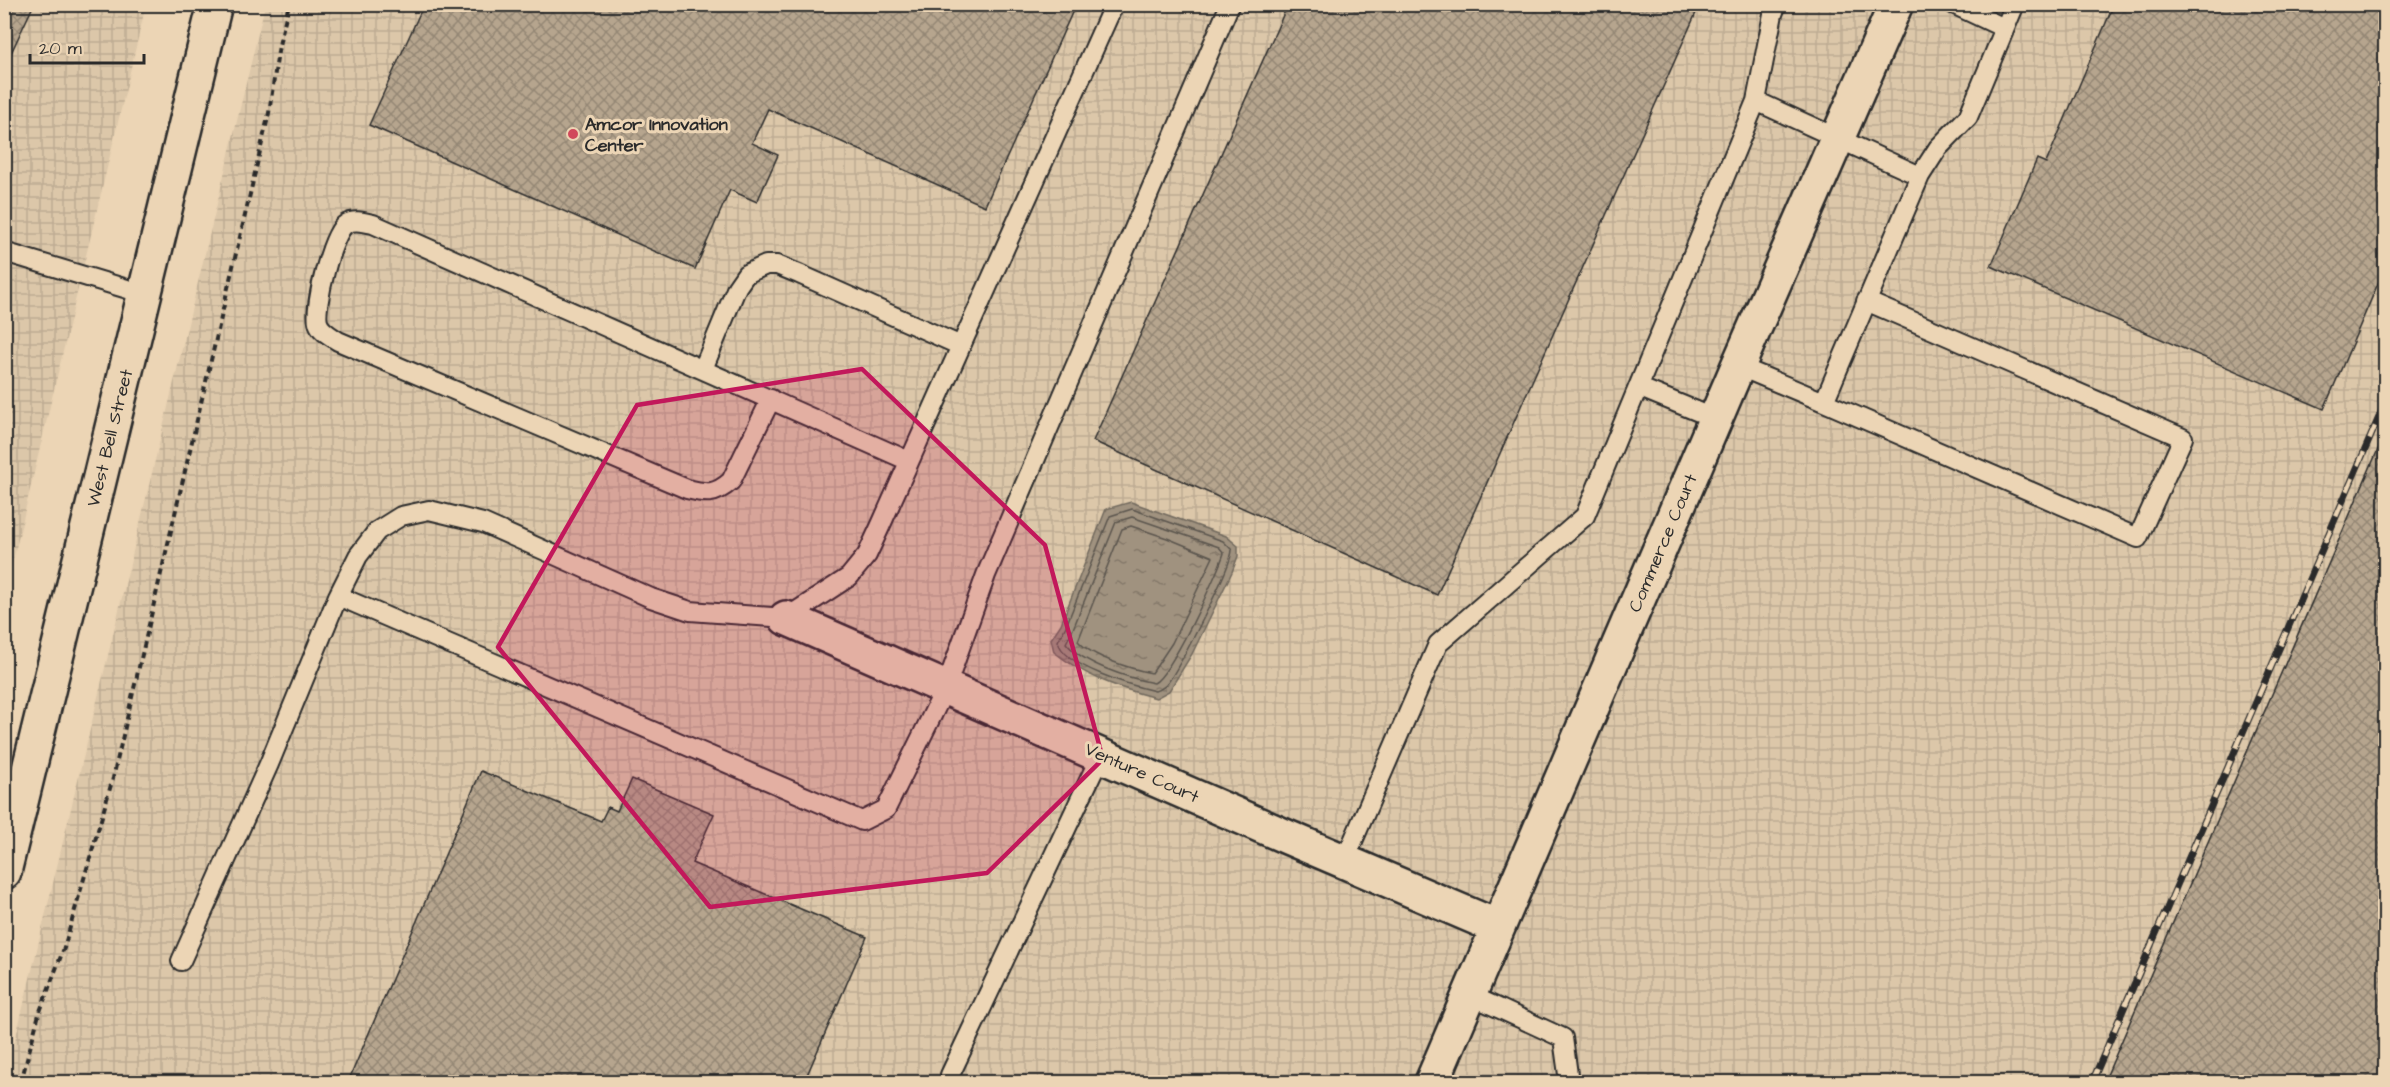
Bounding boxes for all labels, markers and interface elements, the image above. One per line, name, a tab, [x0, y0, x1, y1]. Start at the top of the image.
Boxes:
scale bar	[30, 27, 144, 65]
text: 20 m	[39, 36, 82, 61]
place label: Amcor Innovation Center	[585, 112, 728, 158]
marker: Amcor Innovation Center	[566, 127, 580, 141]
street label: West Bell Street	[81, 366, 139, 509]
street label: Commerce Court	[1623, 469, 1704, 616]
street label: Venture Court	[1081, 737, 1204, 810]

